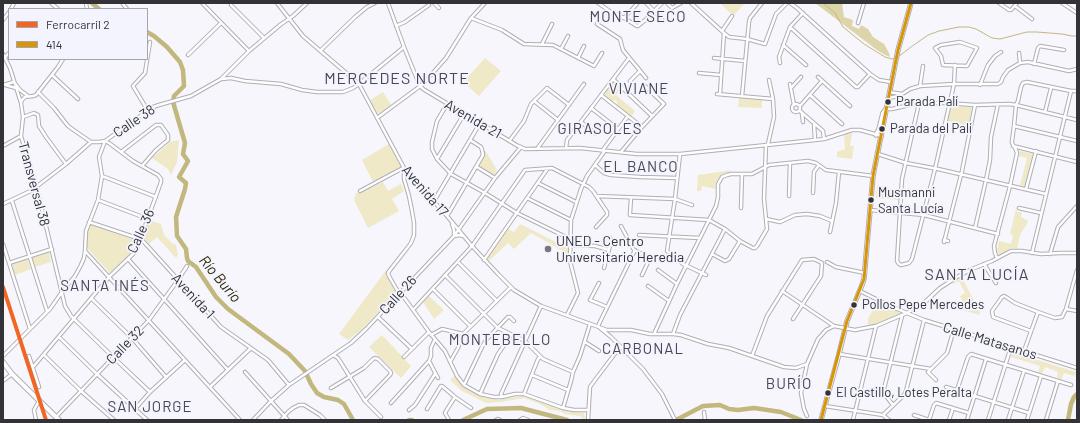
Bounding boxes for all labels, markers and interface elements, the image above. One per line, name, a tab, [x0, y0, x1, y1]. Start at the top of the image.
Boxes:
legend	[8, 8, 148, 60]
district label: MONTE SECO	[589, 8, 687, 26]
text: Ferrocarril 2	[46, 17, 110, 31]
text: 414	[46, 37, 62, 51]
district label: MERCEDES NORTE	[324, 69, 470, 89]
district label: VIVIANE	[609, 80, 669, 98]
place label: Parada Palí	[896, 94, 958, 110]
street label: Avenida 21	[442, 96, 504, 142]
marker: Parada Palí	[883, 97, 893, 107]
street label: Calle 38	[110, 101, 158, 141]
district label: GIRASOLES	[558, 120, 642, 138]
place label: Parada del Palí	[890, 121, 972, 137]
marker: Parada del Palí	[877, 124, 887, 134]
street label: Transversal 38	[15, 140, 53, 228]
district label: EL BANCO	[603, 158, 679, 176]
street label: Avenida 17	[398, 162, 452, 220]
place label: Musmanni Santa Lucía	[878, 185, 944, 216]
marker: Musmanni Santa Lucía	[866, 195, 876, 205]
street label: Calle 36	[124, 206, 158, 256]
place label: UNED - Centro Universitario Heredia	[556, 233, 684, 266]
marker: UNED - Centro Universitario Heredia	[543, 244, 553, 254]
water label: Río Burío	[195, 252, 245, 306]
district label: SANTA LUCÍA	[925, 265, 1029, 285]
street label: Avenida 1	[168, 270, 218, 322]
street label: Calle 26	[376, 272, 420, 318]
district label: SANTA INÉS	[60, 277, 150, 295]
place label: Pollos Pepe Mercedes	[862, 297, 984, 313]
marker: Pollos Pepe Mercedes	[849, 300, 859, 310]
street label: Calle Matasanos	[941, 319, 1039, 363]
street label: Calle 32	[103, 322, 147, 368]
district label: MONTEBELLO	[449, 331, 551, 349]
district label: CARBONAL	[602, 340, 684, 358]
district label: BURÍO	[766, 375, 812, 393]
place label: El Castillo, Lotes Peralta	[836, 385, 972, 401]
marker: El Castillo, Lotes Peralta	[823, 388, 833, 398]
district label: SAN JORGE	[107, 398, 193, 416]

